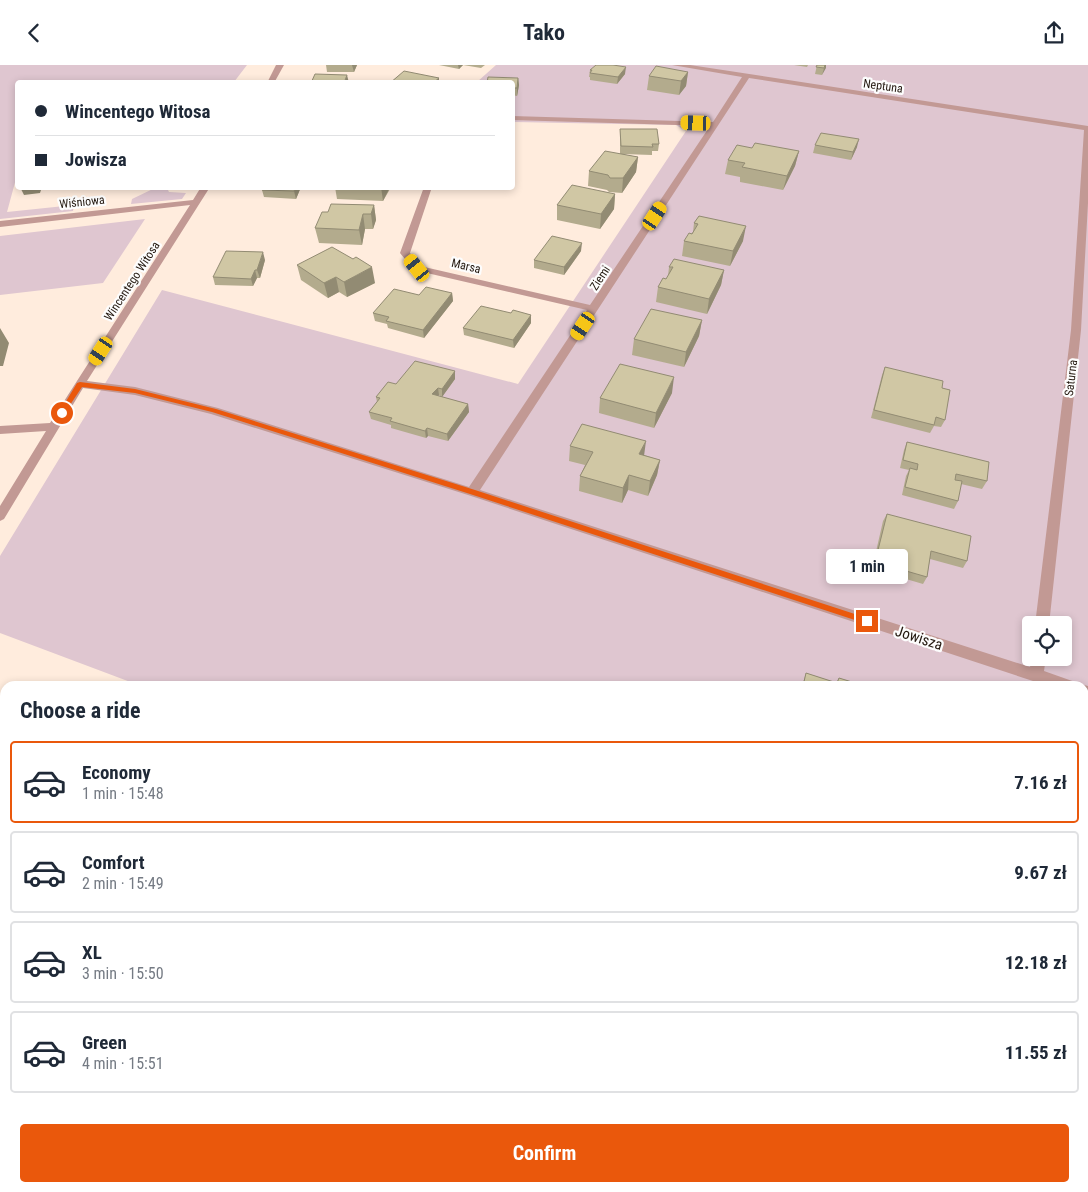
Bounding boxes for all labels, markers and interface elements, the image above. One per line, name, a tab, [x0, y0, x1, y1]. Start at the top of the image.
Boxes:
icon: back	[20, 19, 48, 47]
icon: share	[1040, 19, 1068, 47]
text: Tako	[523, 20, 565, 45]
street label: Neptuna	[862, 76, 904, 96]
text: Wincentego Witosa	[65, 100, 211, 123]
car	[680, 115, 711, 131]
text: Jowisza	[65, 148, 127, 171]
street label: Wiśniowa	[59, 193, 106, 211]
car	[640, 199, 669, 233]
street label: Wincentego Witosa	[101, 239, 163, 323]
car	[401, 252, 432, 284]
street label: Marsa	[450, 256, 482, 276]
street label: Ziemi	[587, 263, 613, 293]
car	[568, 309, 597, 343]
car	[86, 334, 115, 368]
street label: Saturna	[1062, 359, 1080, 397]
route start	[51, 402, 73, 424]
callout: 1 min	[826, 549, 908, 583]
text: 1 min	[849, 557, 885, 576]
route end	[856, 610, 878, 632]
map controls	[1022, 616, 1072, 666]
button: locate	[1022, 616, 1072, 666]
street label: Jowisza	[893, 622, 945, 654]
text: Choose a ride	[20, 698, 141, 723]
icon: car	[22, 760, 67, 805]
text: Economy	[82, 761, 151, 784]
text: 7.16 zł	[1014, 771, 1067, 794]
text: 1 min · 15:48	[82, 784, 164, 803]
icon: car	[22, 850, 67, 895]
text: Comfort	[82, 851, 145, 874]
text: 9.67 zł	[1014, 861, 1067, 884]
text: 2 min · 15:49	[82, 874, 164, 893]
icon: car	[22, 940, 67, 985]
text: XL	[82, 941, 102, 964]
text: 12.18 zł	[1005, 951, 1067, 974]
text: 3 min · 15:50	[82, 964, 164, 983]
icon: car	[22, 1030, 67, 1075]
text: Green	[82, 1031, 127, 1054]
text: 11.55 zł	[1005, 1041, 1067, 1064]
text: 4 min · 15:51	[82, 1054, 164, 1073]
button: Confirm	[20, 1124, 1069, 1182]

